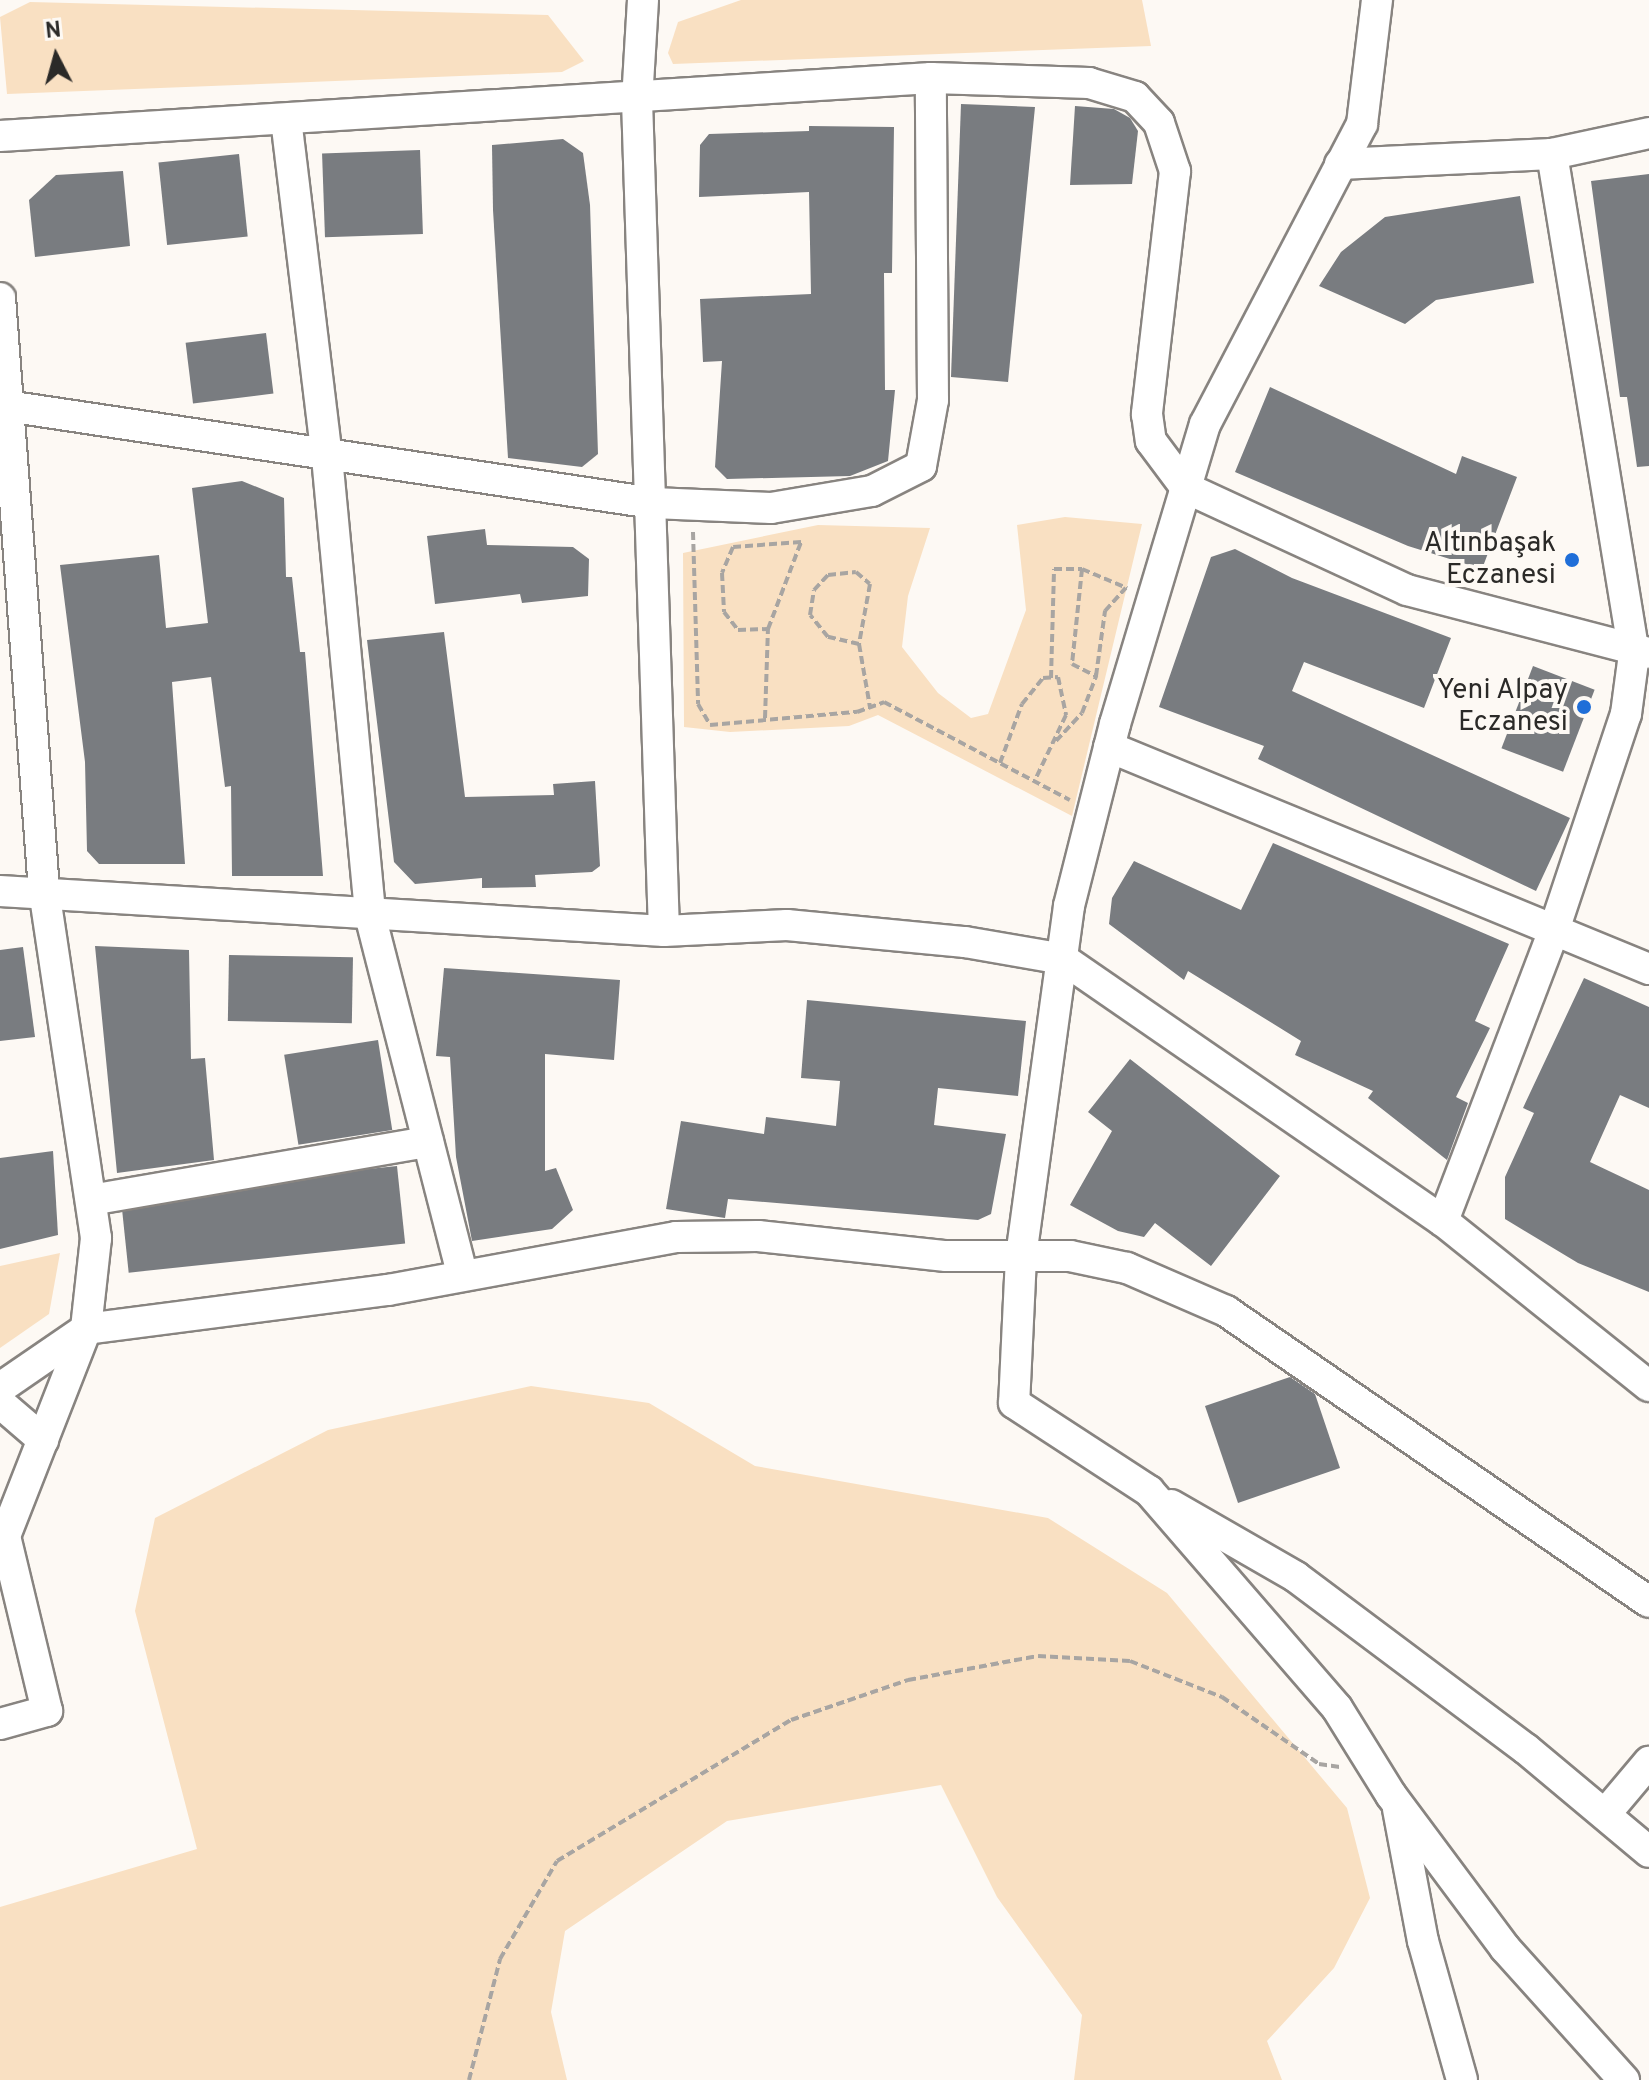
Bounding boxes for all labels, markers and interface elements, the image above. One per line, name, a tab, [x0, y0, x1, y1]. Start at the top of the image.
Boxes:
north arrow	[16, 16, 96, 96]
text: N	[44, 17, 63, 46]
place label: Altınbaşak Eczanesi	[1424, 527, 1556, 593]
marker: Altınbaşak Eczanesi	[1563, 551, 1581, 569]
place label: Yeni Alpay Eczanesi	[1436, 674, 1568, 740]
marker: Yeni Alpay Eczanesi	[1575, 698, 1593, 716]

